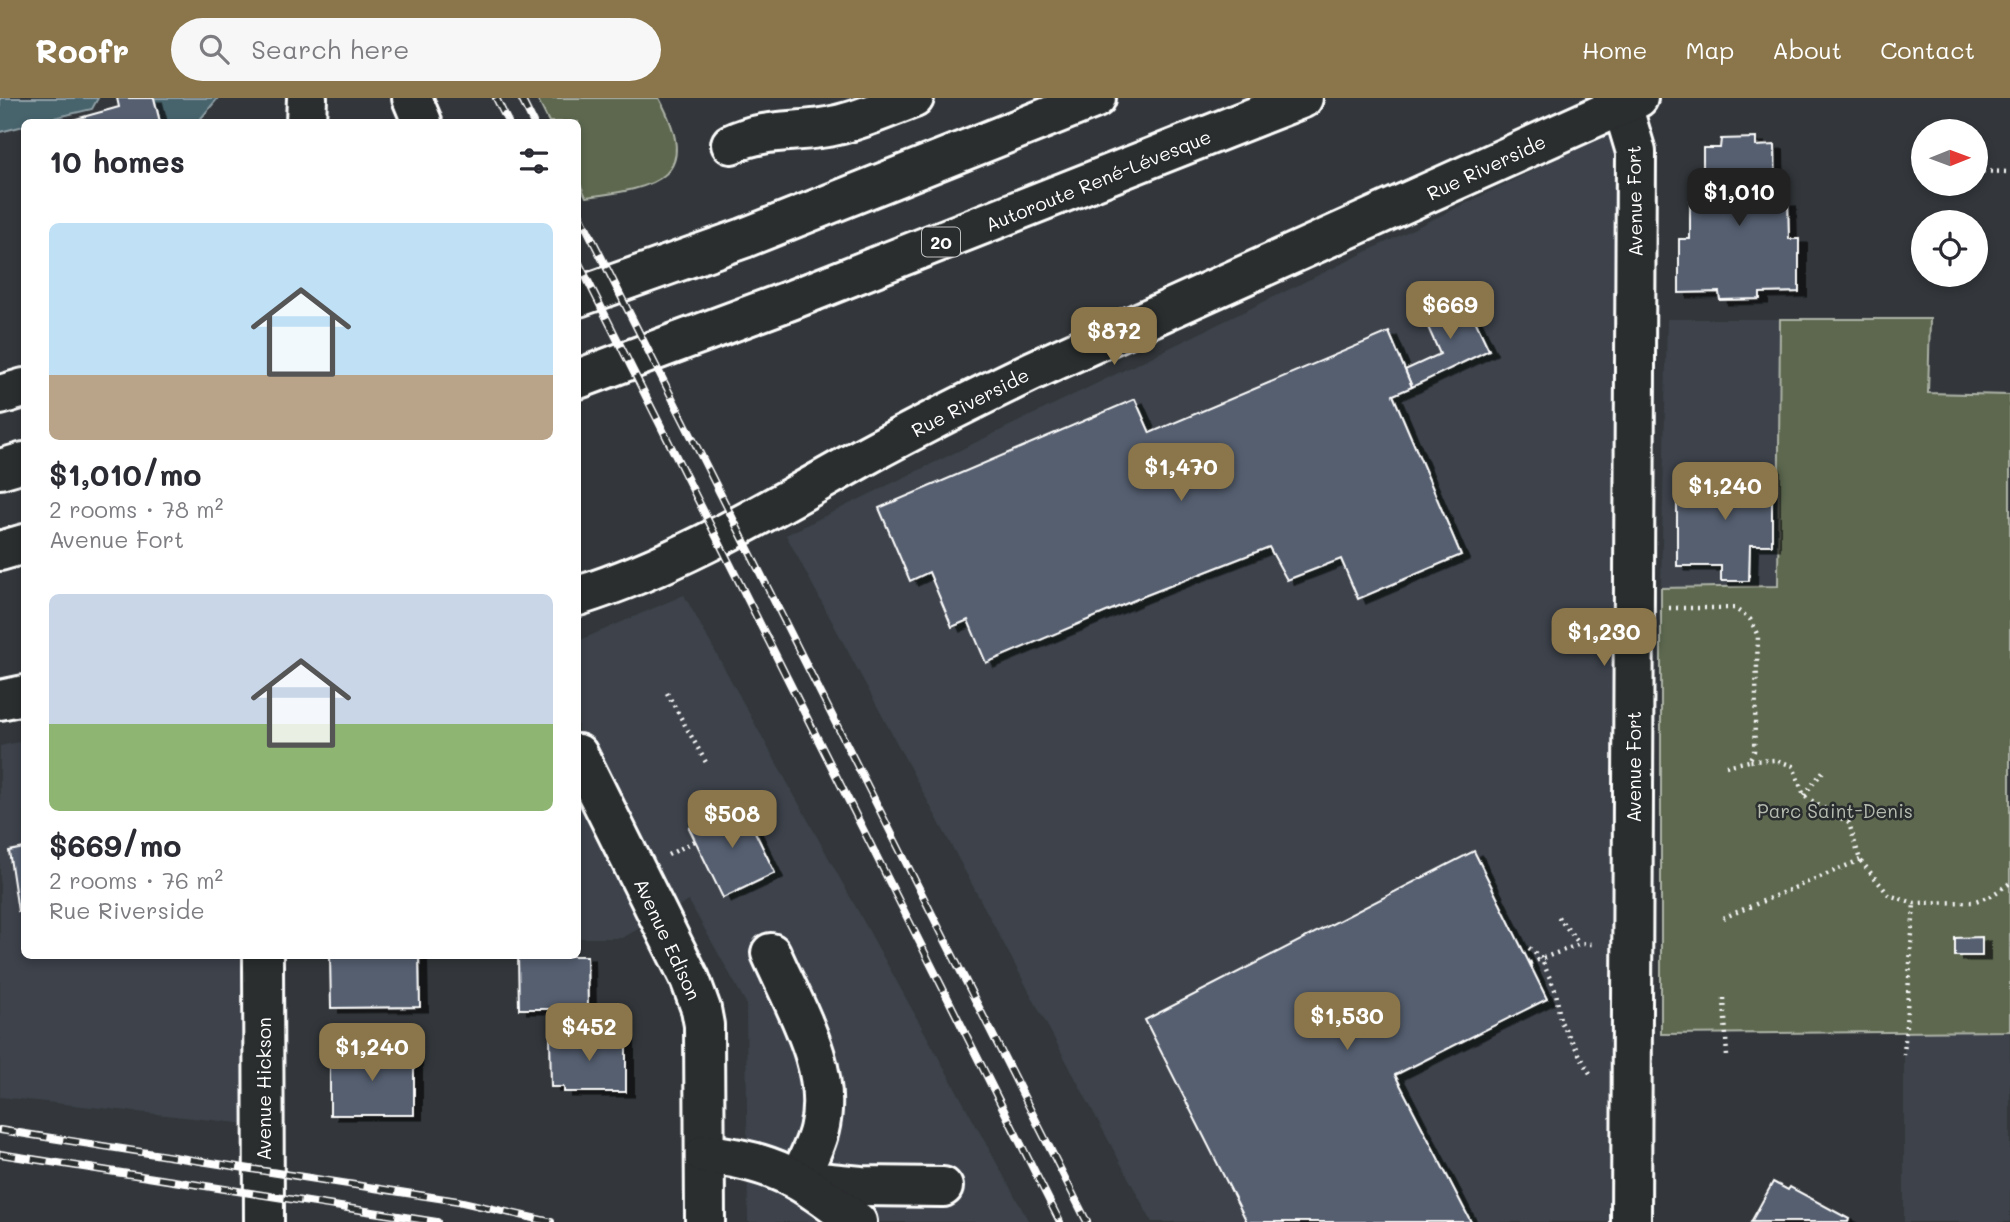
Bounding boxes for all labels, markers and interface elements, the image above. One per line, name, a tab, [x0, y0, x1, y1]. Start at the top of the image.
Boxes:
search box	[171, 18, 661, 81]
text: Roofr	[35, 28, 129, 71]
icon: search	[195, 30, 233, 68]
text: Search here	[251, 32, 409, 66]
text: Home	[1582, 34, 1647, 65]
text: Map	[1685, 34, 1734, 65]
text: About	[1772, 34, 1842, 65]
text: Contact	[1880, 34, 1975, 65]
north arrow	[1911, 119, 1988, 196]
map controls	[1911, 119, 1988, 287]
street label: Autoroute René-Lévesque	[981, 123, 1215, 237]
street label: Rue Riverside	[1422, 128, 1550, 206]
text: 10 homes	[49, 141, 185, 181]
icon: filters	[515, 142, 553, 180]
street label: Avenue Fort	[1621, 145, 1647, 257]
pin: $1,010	[1682, 169, 1796, 228]
text: $1,010	[1703, 176, 1775, 206]
button: locate	[1911, 210, 1988, 287]
road number: 20	[922, 228, 960, 257]
icon: home	[238, 269, 364, 395]
pin: $669	[1409, 282, 1491, 341]
text: $669	[1422, 289, 1478, 319]
pin: $872	[1073, 308, 1155, 367]
text: $872	[1087, 315, 1141, 345]
street label: Rue Riverside	[907, 362, 1033, 442]
pin: $1,470	[1124, 444, 1238, 503]
text: $1,470	[1144, 451, 1218, 481]
text: $1,010/mo	[49, 454, 201, 494]
pin: $1,240	[1668, 462, 1782, 522]
text: $1,240	[1688, 470, 1762, 500]
text: 2 rooms · 78 m²	[49, 494, 223, 524]
text: Avenue Fort	[49, 524, 184, 554]
pin: $1,230	[1547, 608, 1661, 668]
text: $1,230	[1568, 616, 1640, 646]
icon: home	[238, 640, 364, 766]
street label: Avenue Fort	[1621, 711, 1646, 823]
pin: $508	[691, 790, 773, 850]
text: $508	[704, 798, 760, 828]
park label: Parc Saint-Denis	[1757, 798, 1913, 823]
text: $669/mo	[49, 825, 181, 865]
text: 2 rooms · 76 m²	[49, 865, 223, 895]
street label: Avenue Edison	[629, 874, 707, 1004]
text: Rue Riverside	[49, 895, 205, 925]
pin: $1,530	[1290, 992, 1404, 1052]
text: $1,530	[1310, 1000, 1384, 1030]
pin: $452	[548, 1004, 630, 1063]
text: $452	[561, 1011, 617, 1041]
street label: Avenue Hickson	[251, 1017, 276, 1161]
pin: $1,240	[315, 1024, 429, 1083]
text: $1,240	[335, 1031, 409, 1061]

